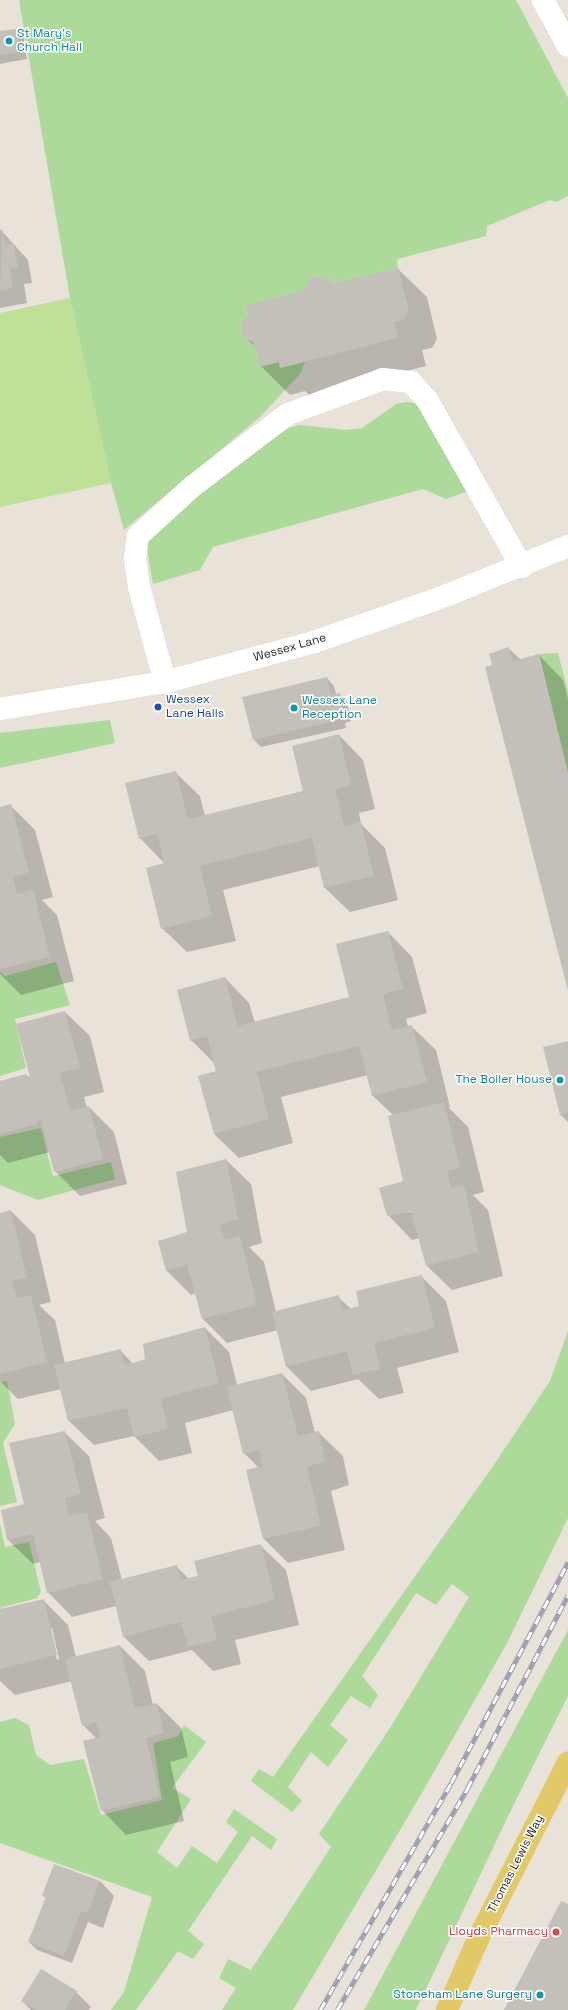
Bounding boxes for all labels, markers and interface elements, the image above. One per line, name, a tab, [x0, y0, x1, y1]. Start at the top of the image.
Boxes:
place label: St Mary's Church Hall	[17, 27, 82, 55]
marker: St Mary's Church Hall	[4, 36, 14, 46]
street label: Wessex Lane	[252, 631, 328, 665]
place label: Wessex Lane Halls	[166, 693, 224, 721]
place label: Wessex Lane Reception	[302, 694, 377, 722]
marker: Wessex Lane Halls	[153, 702, 163, 712]
marker: Wessex Lane Reception	[289, 703, 299, 713]
place label: The Boiler House	[455, 1073, 552, 1087]
marker: The Boiler House	[555, 1075, 565, 1085]
street label: Thomas Lewis Way	[485, 1812, 547, 1916]
place label: Lloyds Pharmacy	[449, 1925, 548, 1939]
marker: Lloyds Pharmacy	[551, 1927, 561, 1937]
place label: Stoneham Lane Surgery	[393, 1988, 532, 2002]
marker: Stoneham Lane Surgery	[535, 1990, 545, 2000]

